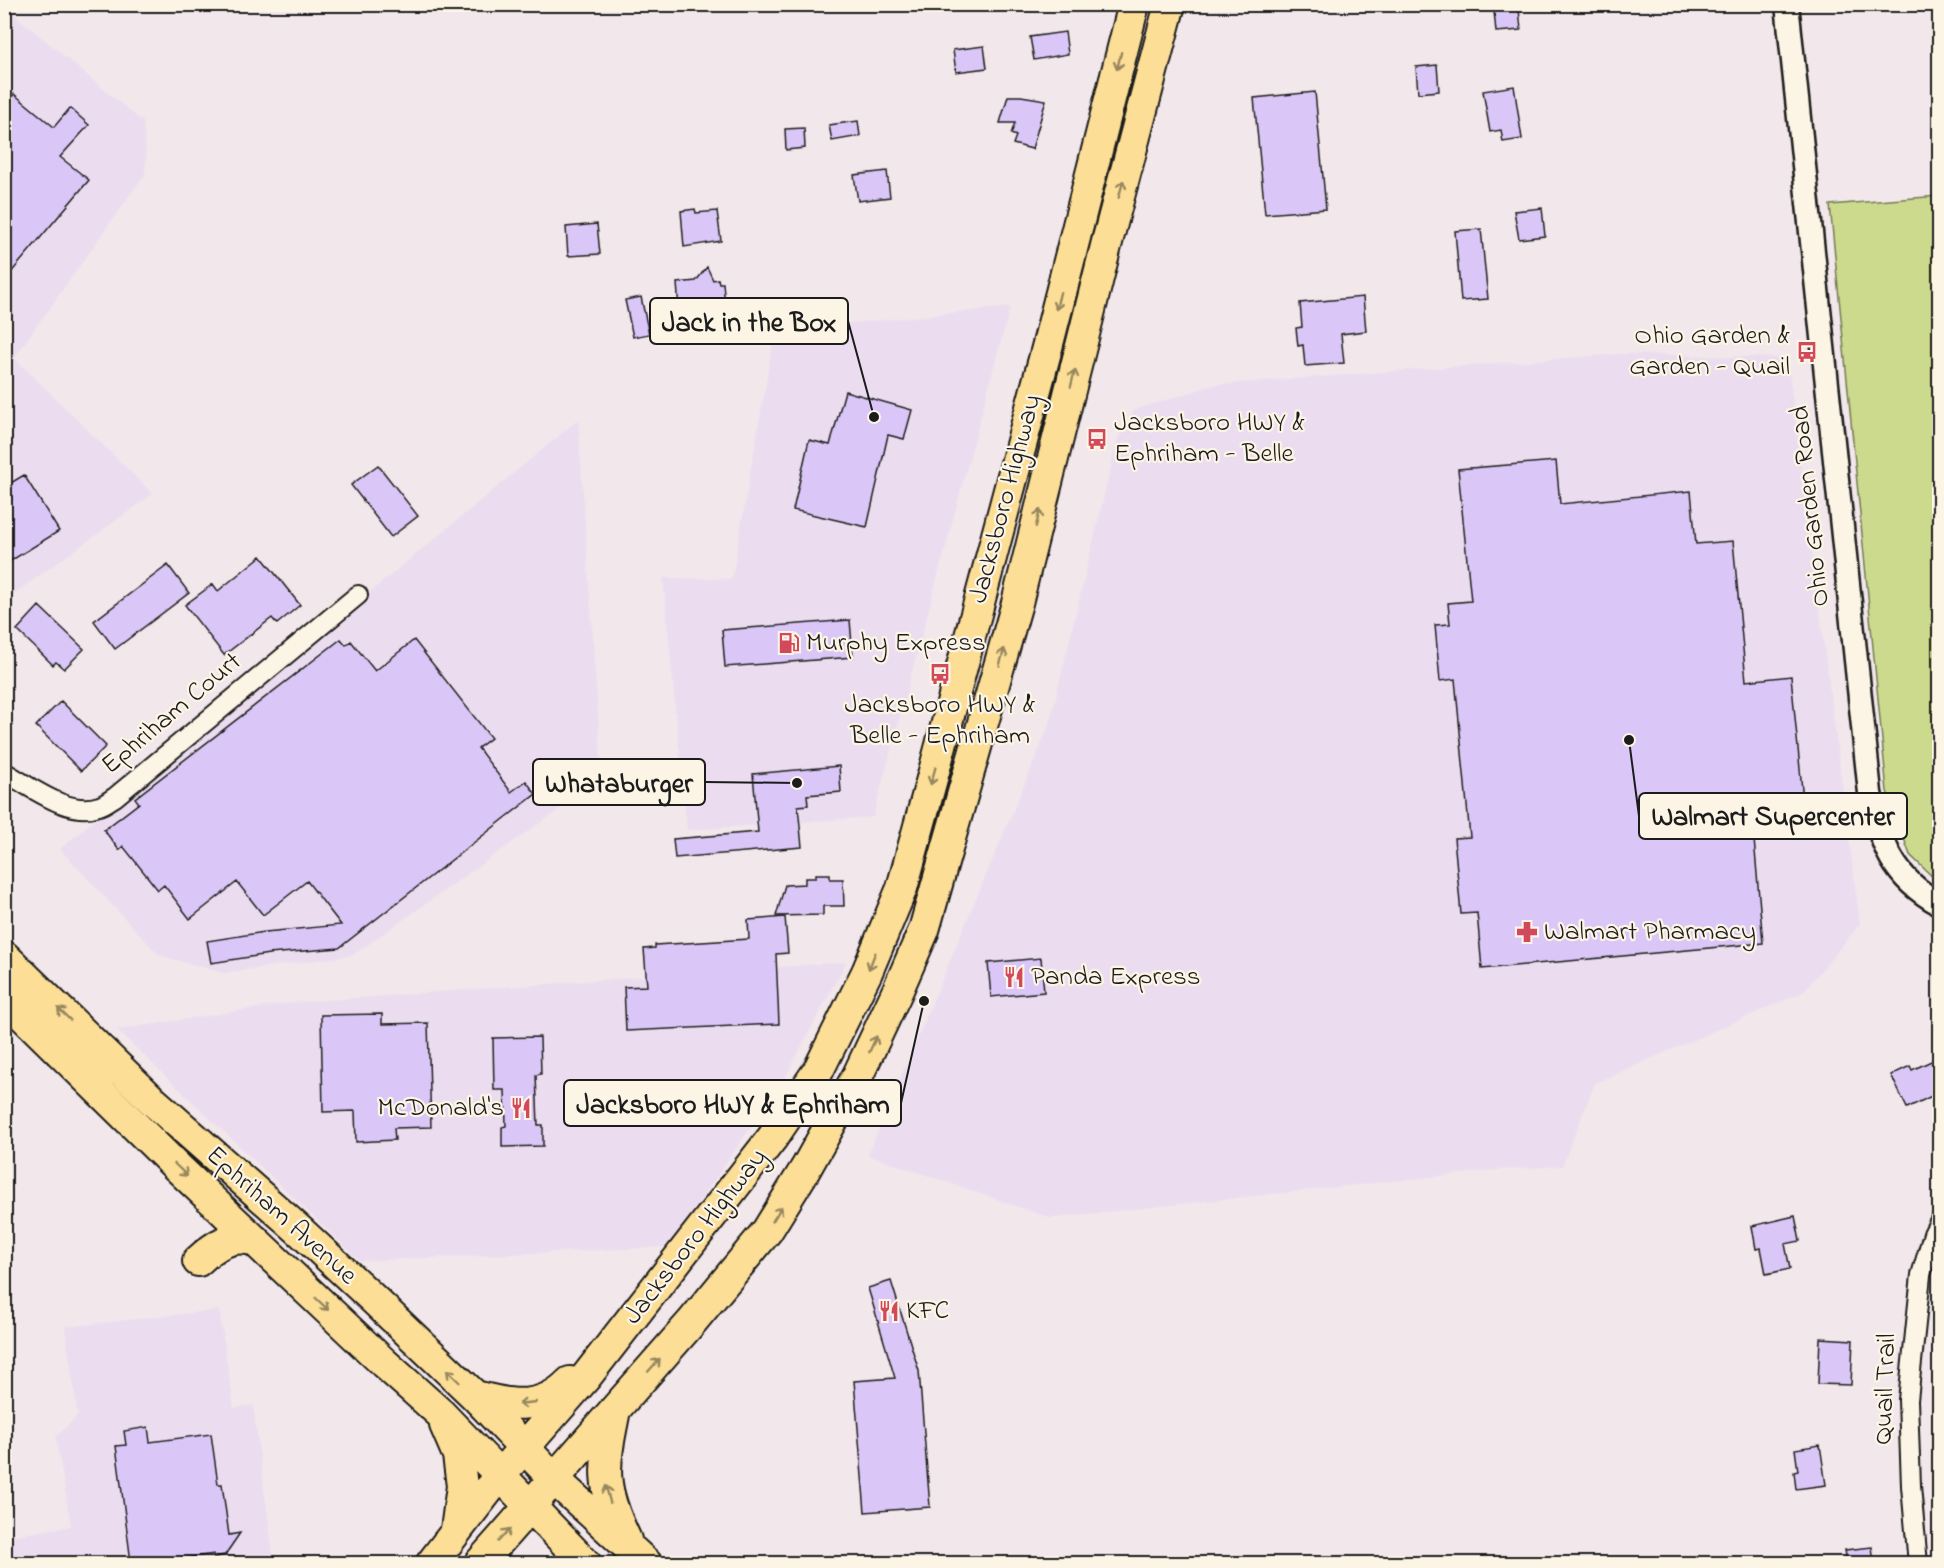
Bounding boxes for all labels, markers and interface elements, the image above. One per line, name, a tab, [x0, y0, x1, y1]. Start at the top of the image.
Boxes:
one-way arrow	[1113, 51, 1125, 70]
one-way arrow	[1116, 180, 1127, 199]
one-way arrow	[1052, 291, 1064, 310]
callout: Jack in the Box	[650, 298, 848, 344]
text: Jack in the Box	[662, 304, 836, 345]
place label: Ohio Garden & Garden - Quail	[1629, 317, 1790, 387]
bus stop icon: Ohio Garden & Garden - Quail	[1795, 340, 1819, 364]
one-way arrow	[1068, 369, 1079, 388]
street label: Jacksboro Highway	[959, 390, 1053, 608]
street label: Ohio Garden Road	[1781, 403, 1841, 609]
place label: Jacksboro HWY & Ephriham - Belle	[1114, 404, 1305, 474]
bus stop icon: Jacksboro HWY & Ephriham - Belle	[1085, 427, 1109, 451]
one-way arrow	[1033, 509, 1045, 528]
place label: Murphy Express	[806, 624, 986, 663]
fuel station icon: Murphy Express	[777, 631, 801, 655]
street label: Ephriham Court	[93, 643, 251, 785]
one-way arrow	[997, 648, 1008, 667]
bus stop icon: Jacksboro HWY & Belle - Ephriham	[928, 662, 952, 686]
place label: Jacksboro HWY & Belle - Ephriham	[845, 686, 1035, 756]
callout: Whataburger	[533, 759, 705, 805]
text: Whataburger	[545, 765, 694, 807]
one-way arrow	[927, 766, 938, 785]
callout: Walmart Supercenter	[1639, 793, 1907, 839]
text: Walmart Supercenter	[1651, 798, 1896, 839]
place label: Walmart Pharmacy	[1544, 913, 1756, 952]
pharmacy icon: Walmart Pharmacy	[1515, 920, 1539, 944]
one-way arrow	[866, 951, 877, 969]
place label: Panda Express	[1031, 958, 1201, 997]
restaurant icon: Panda Express	[1002, 965, 1026, 989]
one-way arrow	[57, 1008, 72, 1022]
one-way arrow	[867, 1036, 879, 1054]
callout: Jacksboro HWY & Ephriham	[564, 1080, 901, 1126]
text: Jacksboro HWY & Ephriham	[576, 1086, 890, 1127]
place label: McDonald's	[378, 1089, 504, 1128]
restaurant icon: McDonald's	[509, 1096, 533, 1120]
street label: Ephriham Avenue	[197, 1137, 366, 1295]
street label: Jacksboro Highway	[615, 1140, 777, 1334]
one-way arrow	[173, 1163, 188, 1177]
one-way arrow	[772, 1206, 784, 1223]
place label: KFC	[906, 1292, 949, 1331]
one-way arrow	[315, 1297, 330, 1312]
restaurant icon: KFC	[877, 1299, 901, 1323]
street label: Quail Trail	[1865, 1333, 1907, 1445]
one-way arrow	[647, 1358, 661, 1373]
one-way arrow	[446, 1369, 461, 1383]
one-way arrow	[518, 1398, 538, 1409]
one-way arrow	[602, 1485, 614, 1504]
one-way arrow	[498, 1527, 511, 1543]

